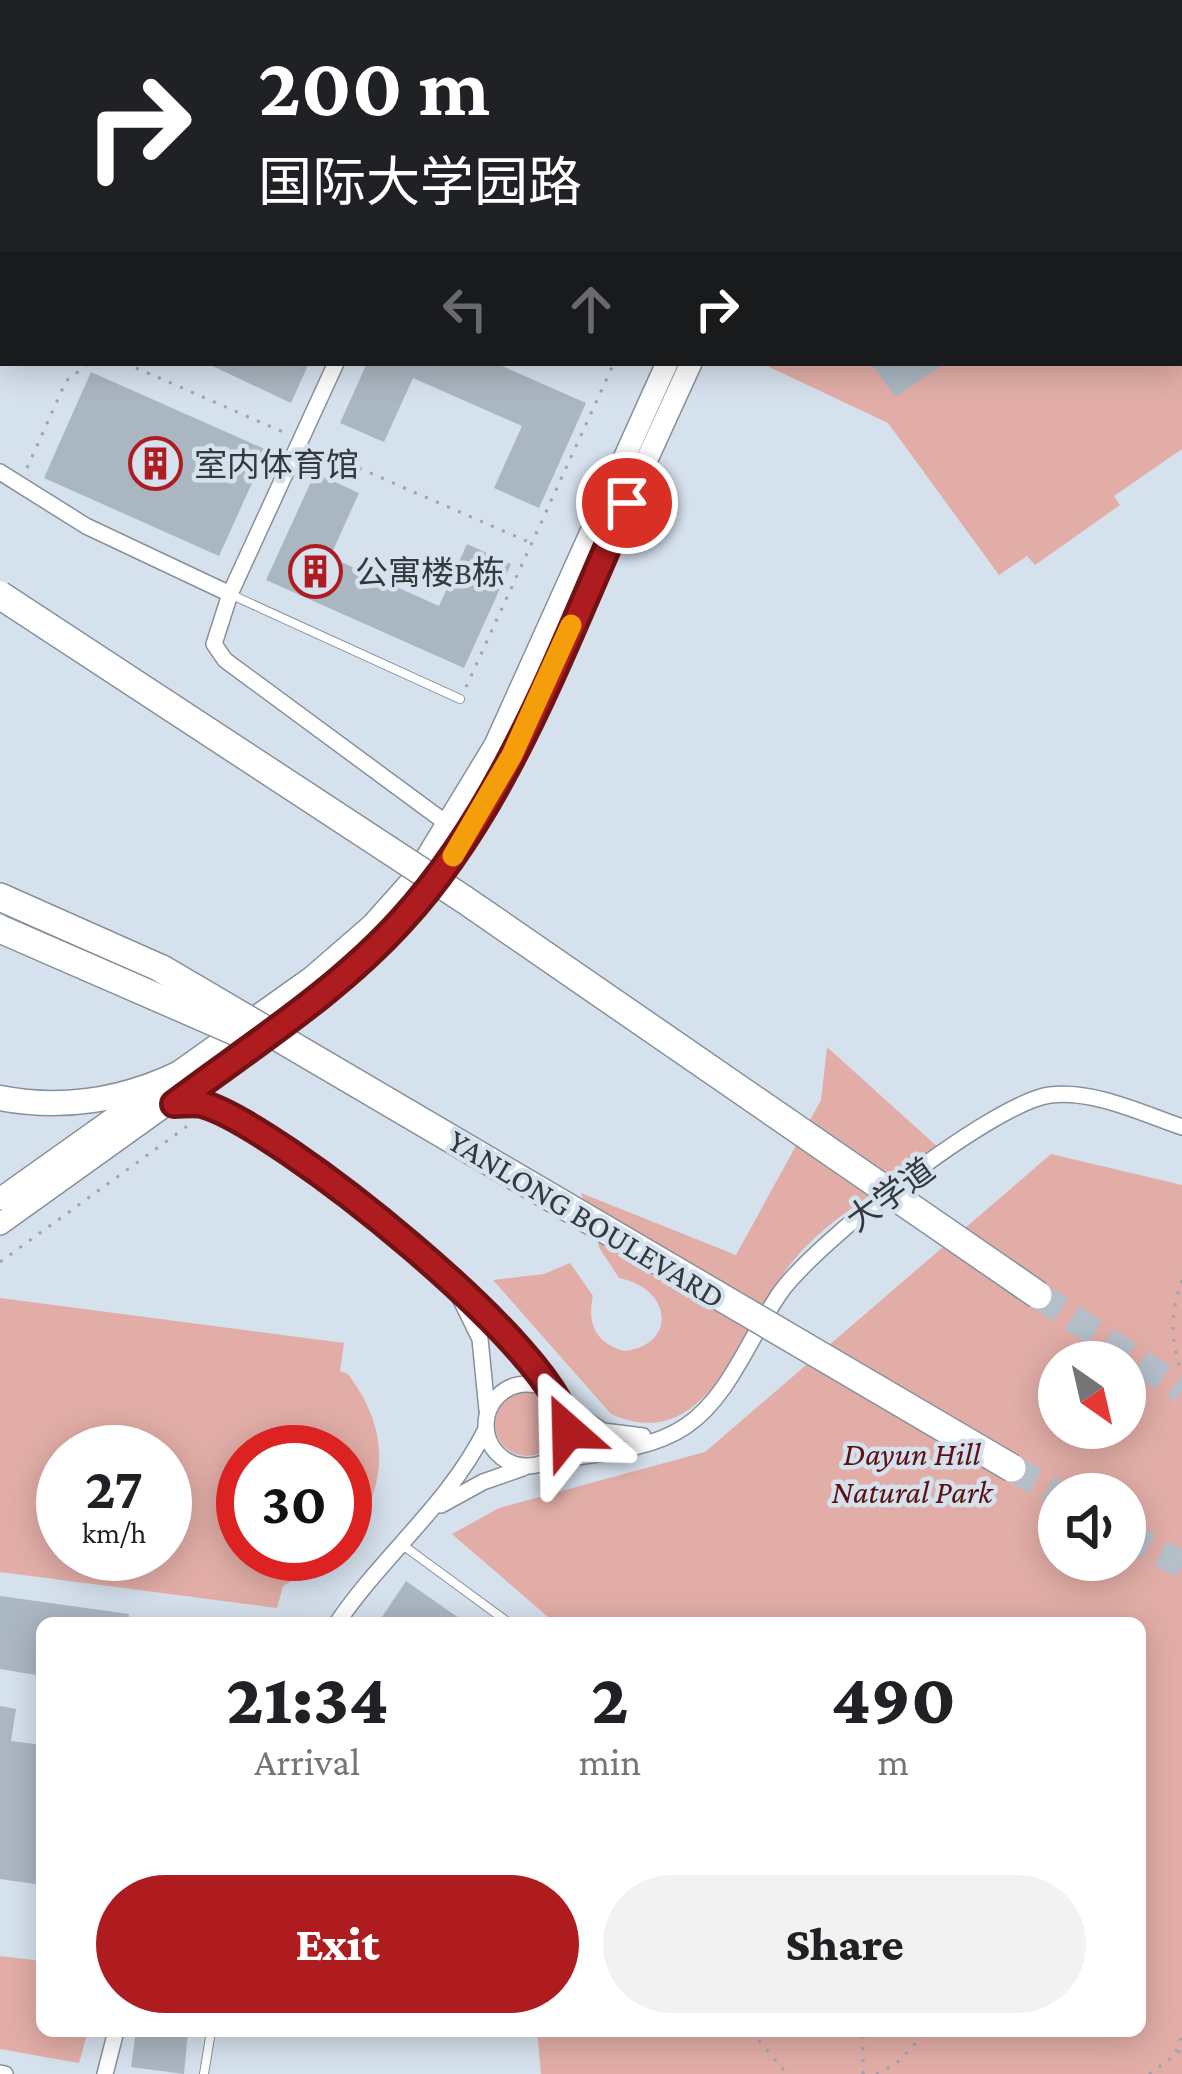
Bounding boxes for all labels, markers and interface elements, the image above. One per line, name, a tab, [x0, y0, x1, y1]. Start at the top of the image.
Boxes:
text: 200 m	[258, 40, 490, 133]
icon: right	[60, 48, 216, 204]
text: 国际大学园路	[258, 153, 582, 213]
icon: left	[432, 276, 498, 342]
icon: ahead	[558, 276, 624, 342]
icon: right	[684, 276, 750, 342]
building icon: 室内体育馆	[127, 436, 183, 492]
place label: 室内体育馆	[194, 446, 359, 483]
pin	[576, 452, 678, 554]
icon: arrive	[594, 470, 660, 536]
building icon: 公寓楼B栋	[288, 544, 344, 600]
place label: 公寓楼B栋	[355, 554, 505, 591]
street label: YANLONG BOULEVARD	[442, 1121, 732, 1316]
street label: 大学道	[839, 1150, 941, 1238]
north arrow	[1038, 1341, 1146, 1449]
map controls	[1038, 1341, 1146, 1581]
position arrow	[505, 1368, 631, 1494]
speed limit sign: 30	[216, 1425, 372, 1581]
park label: Dayun Hill Natural Park	[832, 1435, 994, 1510]
text: 27	[85, 1454, 143, 1521]
button: sound	[1038, 1473, 1146, 1581]
text: km/h	[82, 1516, 146, 1549]
text: 21:34	[226, 1658, 389, 1738]
text: 2	[591, 1658, 629, 1738]
text: 490	[831, 1658, 956, 1738]
text: Arrival	[254, 1740, 360, 1783]
text: min	[579, 1740, 641, 1783]
text: m	[878, 1740, 909, 1783]
button: Exit	[96, 1875, 579, 2013]
button: Share	[603, 1875, 1086, 2013]

